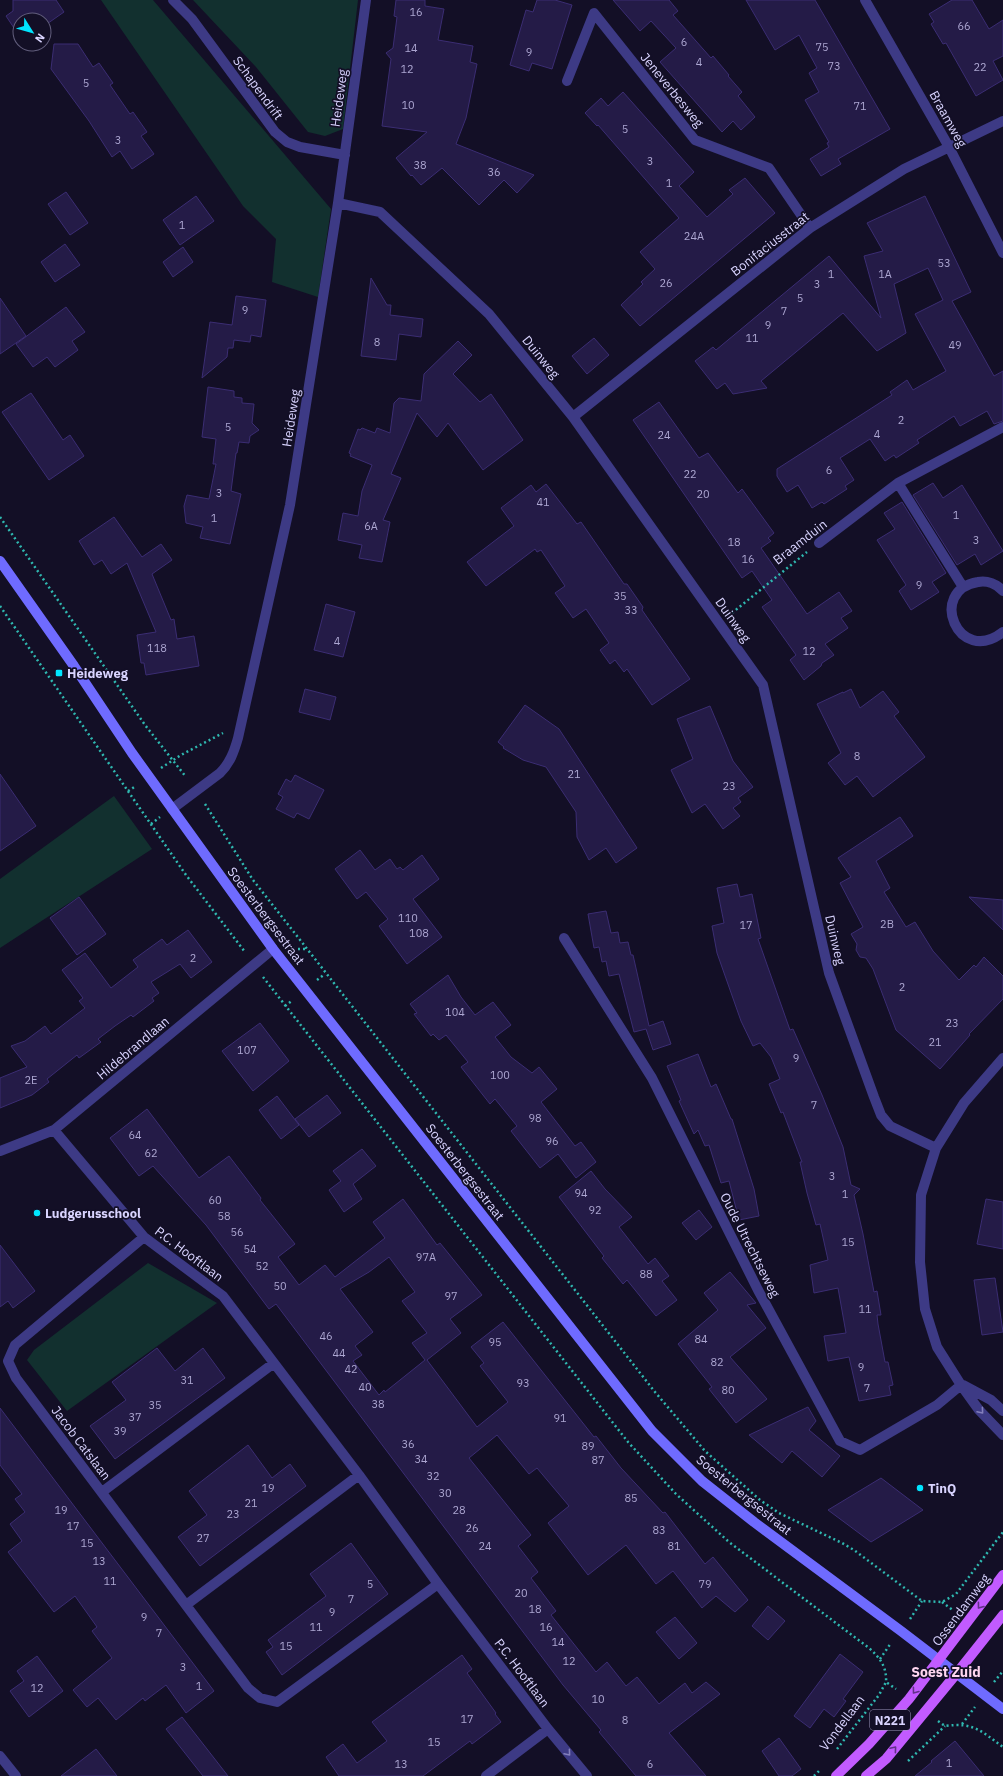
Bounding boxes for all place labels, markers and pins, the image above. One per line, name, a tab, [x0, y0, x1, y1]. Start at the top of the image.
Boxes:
place label: Heideweg	[67, 665, 129, 682]
marker: Heideweg	[54, 668, 64, 678]
place label: Ludgerusschool	[45, 1205, 141, 1222]
marker: Ludgerusschool	[32, 1208, 42, 1218]
place label: TinQ	[928, 1480, 956, 1497]
marker: TinQ	[915, 1483, 925, 1493]

